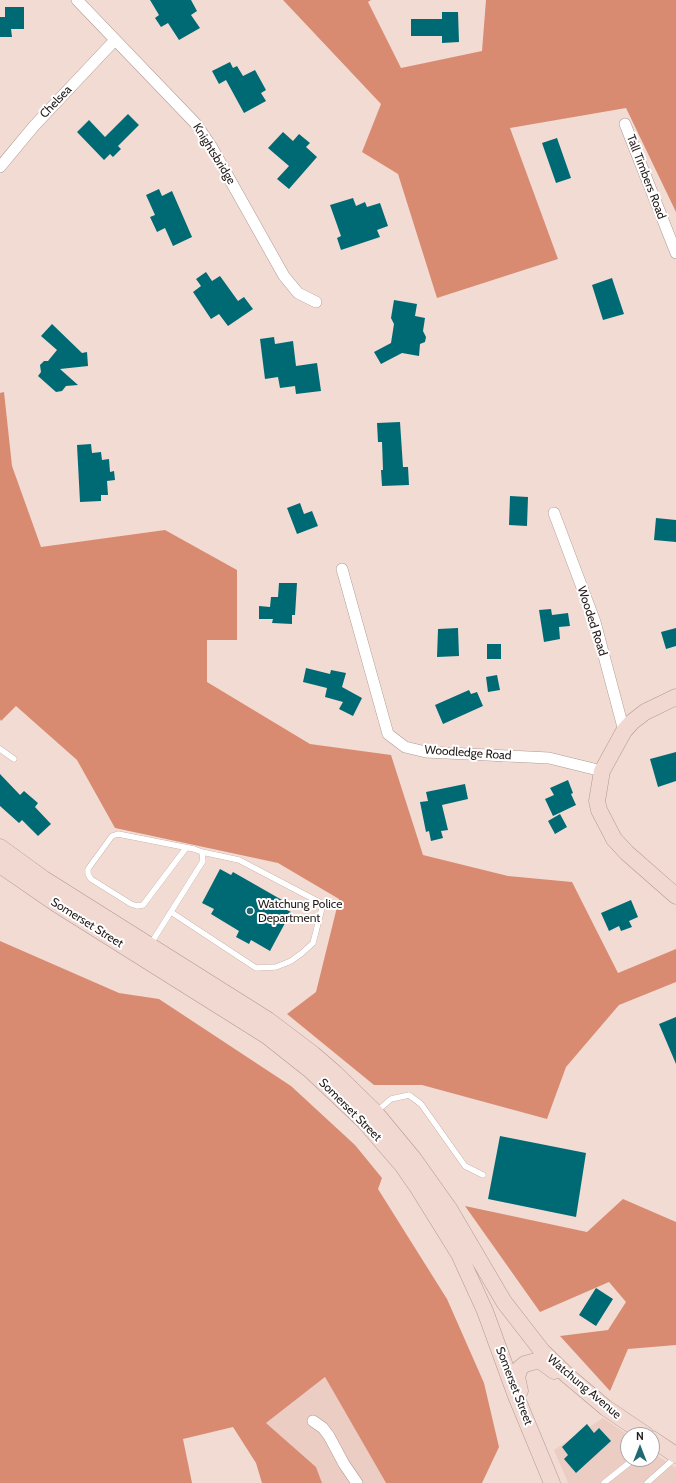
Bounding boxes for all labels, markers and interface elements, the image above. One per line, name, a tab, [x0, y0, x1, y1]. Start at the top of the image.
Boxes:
street label: Chelsea	[37, 83, 75, 121]
street label: Knightsbridge	[190, 121, 238, 187]
street label: Tall Timbers Road	[623, 133, 669, 221]
street label: Wooded Road	[574, 584, 610, 658]
street label: Woodledge Road	[424, 743, 512, 763]
street label: Somerset Street	[48, 895, 126, 951]
place label: Watchung Police Department	[258, 897, 342, 925]
marker: Watchung Police Department	[245, 906, 255, 916]
street label: Somerset Street	[316, 1076, 384, 1144]
street label: Somerset Street	[492, 1345, 536, 1427]
street label: Watchung Avenue	[544, 1352, 624, 1422]
north arrow	[620, 1427, 660, 1467]
text: N	[636, 1429, 644, 1443]

